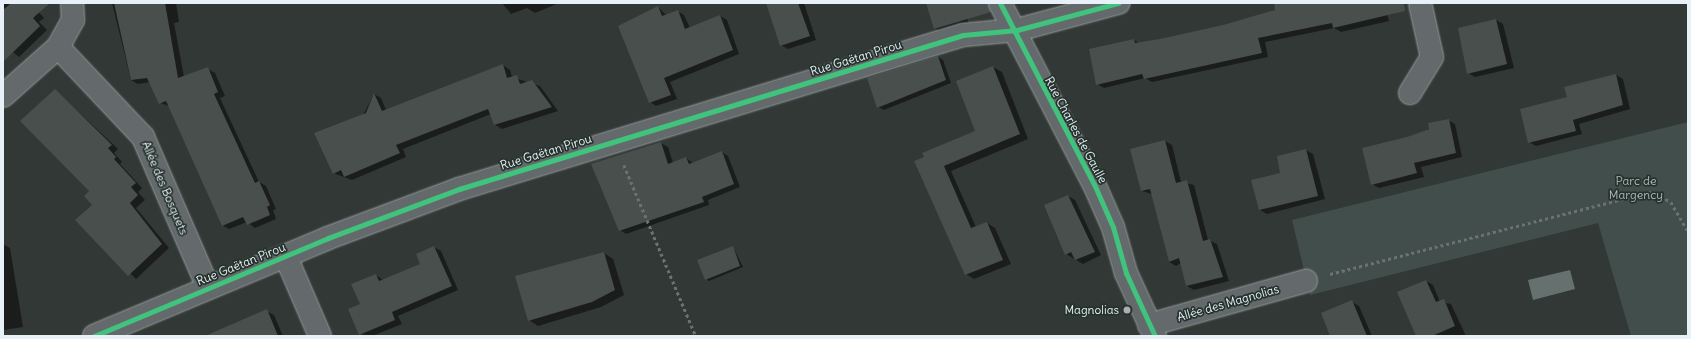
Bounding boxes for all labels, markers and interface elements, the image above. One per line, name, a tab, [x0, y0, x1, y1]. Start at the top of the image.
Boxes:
street label: Rue Gaëtan Pirou	[809, 37, 903, 79]
street label: Rue Charles de Gaulle	[1042, 74, 1110, 186]
street label: Rue Gaëtan Pirou	[499, 131, 593, 173]
street label: Allée des Bosquets	[139, 139, 191, 237]
park label: Parc de Margency	[1609, 174, 1663, 202]
street label: Rue Gaëtan Pirou	[194, 240, 288, 288]
street label: Allée des Magnolias	[1175, 282, 1281, 324]
place label: Magnolias	[1064, 303, 1119, 317]
marker: Magnolias	[1122, 305, 1132, 315]

